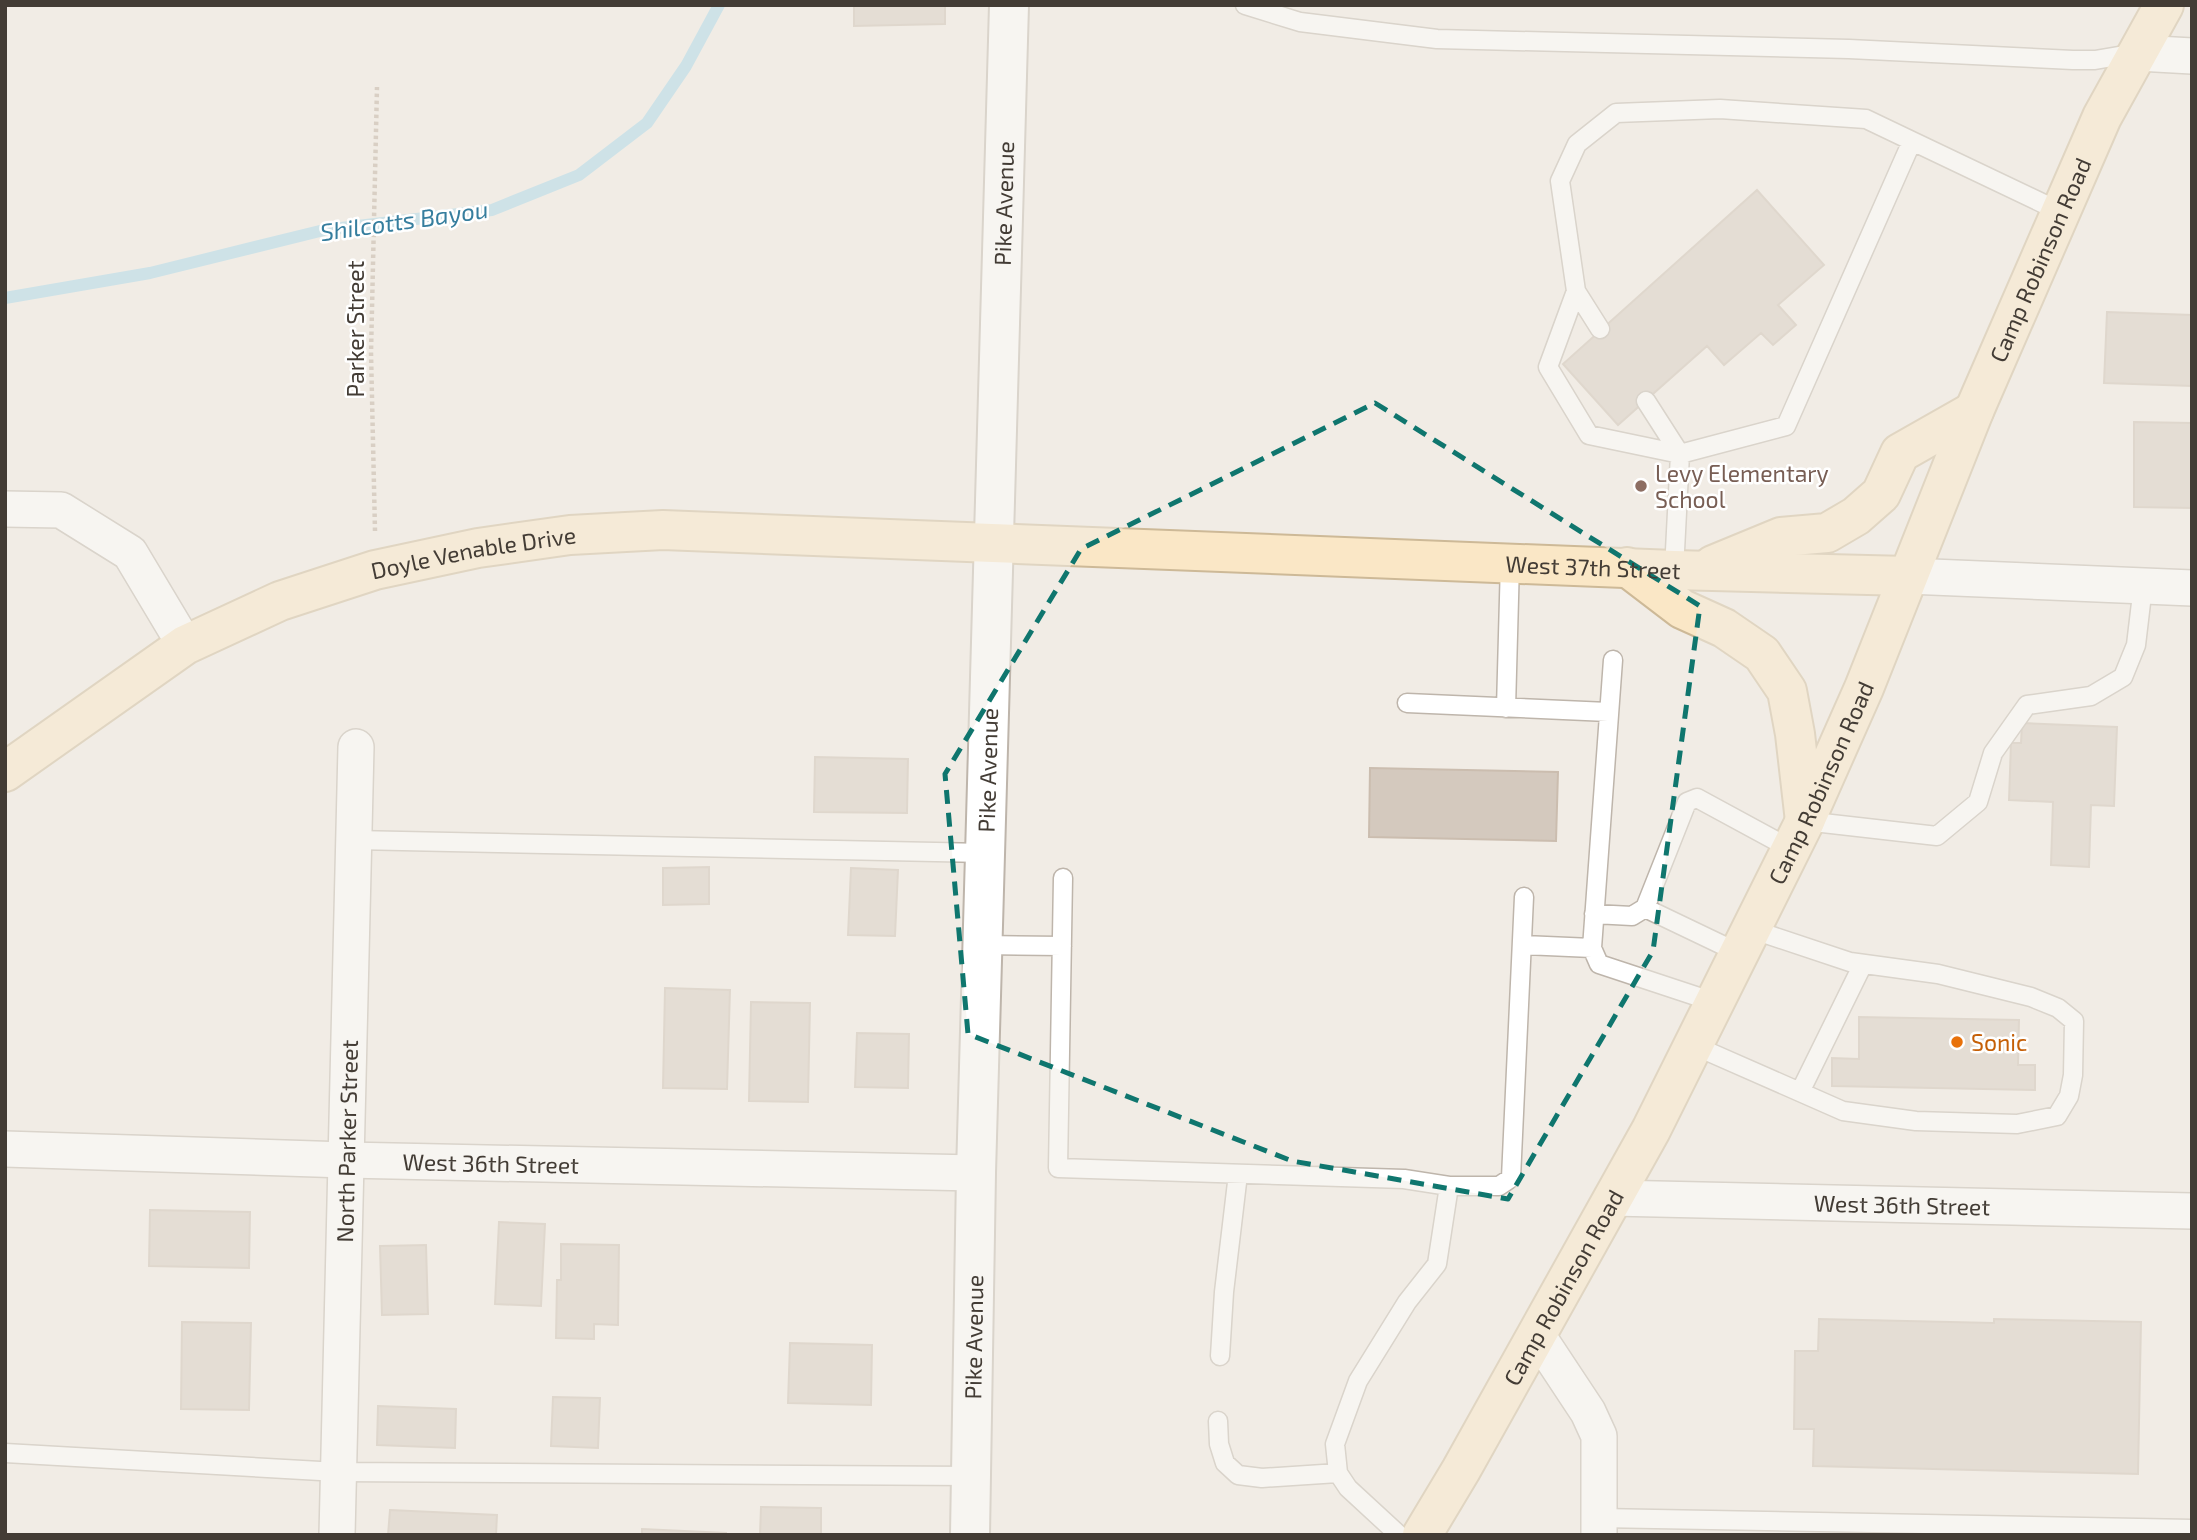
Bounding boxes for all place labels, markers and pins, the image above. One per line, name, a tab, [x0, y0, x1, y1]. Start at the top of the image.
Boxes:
place label: Levy Elementary School	[1655, 459, 1829, 513]
marker: Levy Elementary School	[1633, 478, 1649, 494]
place label: Sonic	[1971, 1028, 2027, 1056]
marker: Sonic	[1949, 1034, 1965, 1050]

